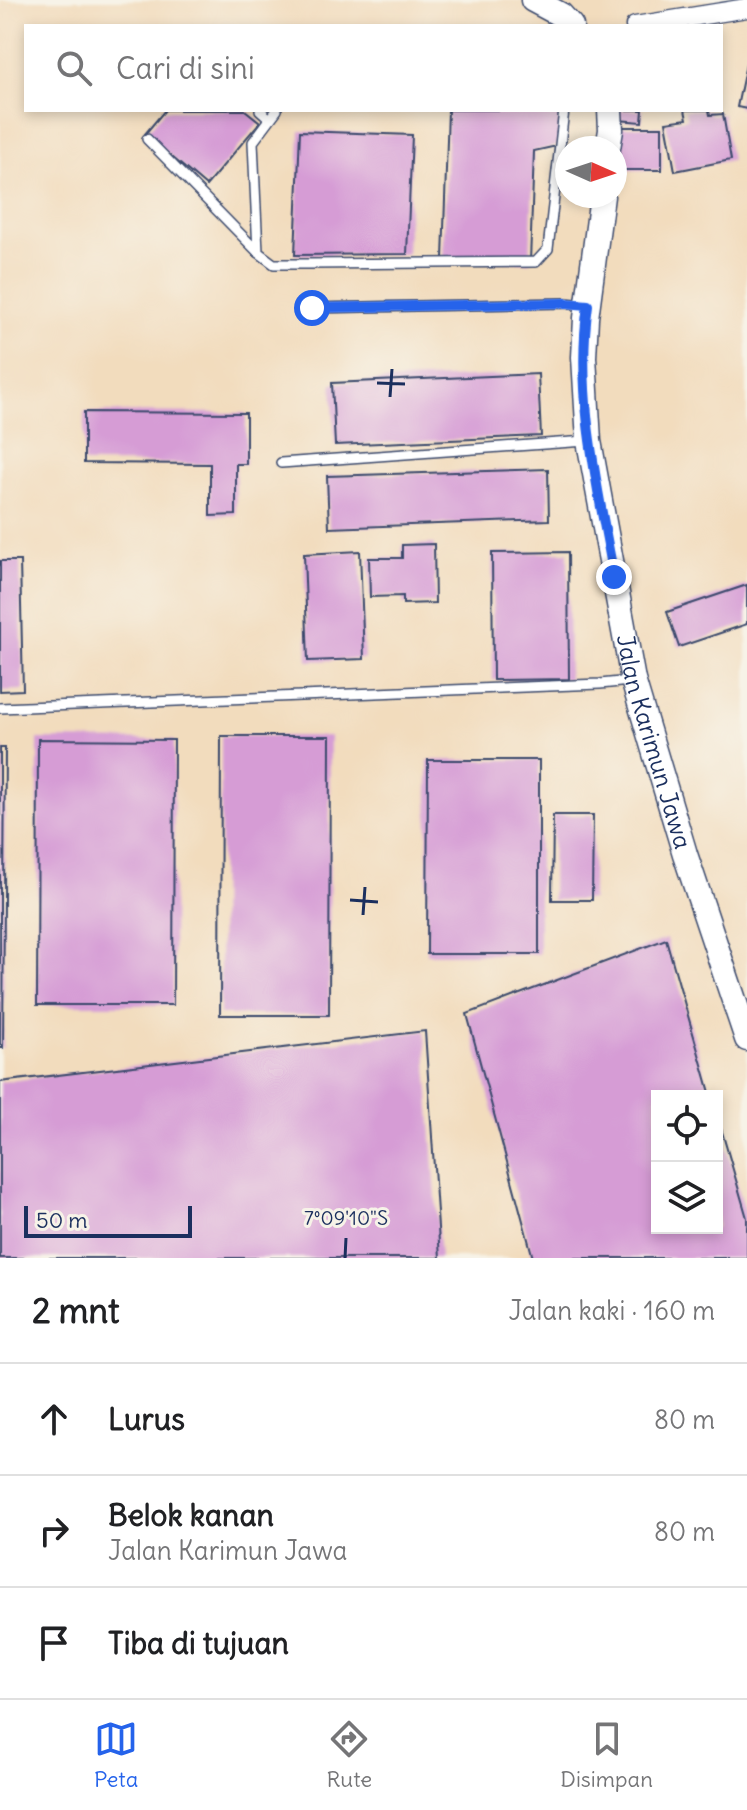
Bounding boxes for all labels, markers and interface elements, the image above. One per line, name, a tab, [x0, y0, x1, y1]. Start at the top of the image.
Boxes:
search box	[24, 24, 723, 112]
icon: search	[52, 46, 96, 90]
text: Cari di sini	[116, 49, 255, 87]
north arrow	[555, 136, 627, 208]
route start	[294, 290, 330, 326]
route end	[596, 559, 632, 595]
street label: Jalan Karimun Jawa	[611, 632, 699, 852]
map controls	[651, 1090, 723, 1234]
button: locate	[651, 1090, 723, 1162]
button: layers	[651, 1162, 723, 1234]
scale bar	[24, 1202, 192, 1238]
text: 7°09'10"S	[304, 1205, 388, 1230]
text: 50 m	[36, 1206, 88, 1234]
text: 2 mnt	[32, 1289, 119, 1332]
text: Jalan kaki · 160 m	[509, 1294, 715, 1327]
icon: ahead	[32, 1397, 76, 1441]
text: Lurus	[108, 1400, 185, 1438]
text: 80 m	[654, 1403, 715, 1436]
text: Belok kanan	[108, 1496, 274, 1534]
icon: right	[32, 1509, 76, 1553]
text: 80 m	[654, 1515, 715, 1548]
text: Jalan Karimun Jawa	[108, 1534, 347, 1567]
icon: arrive	[32, 1621, 76, 1665]
text: Tiba di tujuan	[108, 1624, 289, 1662]
tab: Peta	[94, 1717, 138, 1793]
tab: Rute	[326, 1717, 372, 1793]
tab: Disimpan	[560, 1717, 653, 1793]

